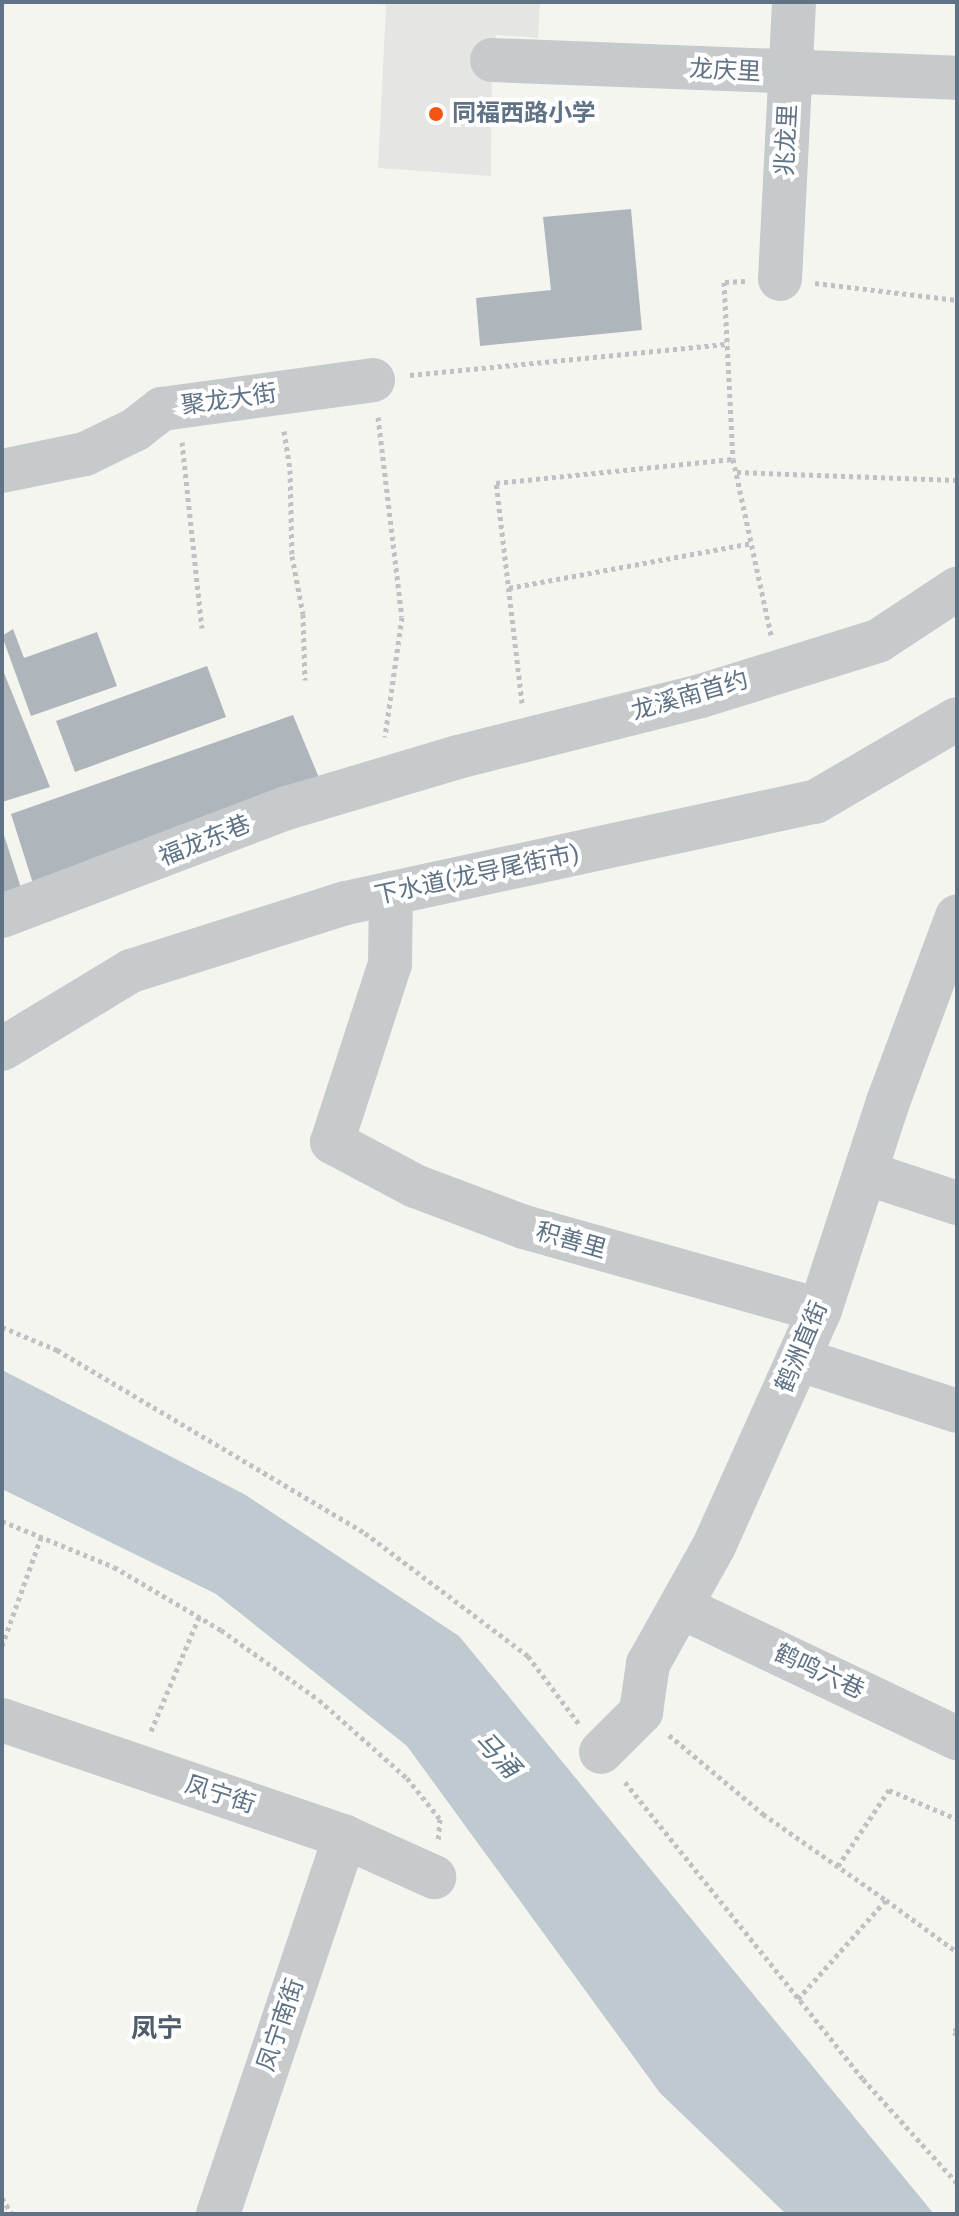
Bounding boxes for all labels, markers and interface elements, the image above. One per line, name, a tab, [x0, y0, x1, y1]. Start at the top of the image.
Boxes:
street label: 龙庆里	[688, 55, 762, 87]
place label: 同福西路小学	[452, 100, 596, 128]
street label: 兆龙里	[771, 103, 803, 177]
marker: 同福西路小学	[427, 105, 445, 123]
street label: 聚龙大街	[179, 379, 279, 421]
street label: 龙溪南首约	[628, 666, 752, 726]
street label: 福龙东巷	[155, 810, 255, 872]
street label: 下水道(龙导尾街市)	[372, 839, 582, 911]
street label: 积善里	[532, 1217, 610, 1265]
street label: 鹤洲直街	[770, 1297, 834, 1397]
street label: 鹤鸣六巷	[769, 1639, 869, 1705]
water label: 马涌	[468, 1725, 526, 1785]
street label: 凤宁街	[181, 1770, 259, 1820]
street label: 凤宁南街	[252, 1975, 310, 2075]
district label: 凤宁	[131, 2013, 183, 2045]

